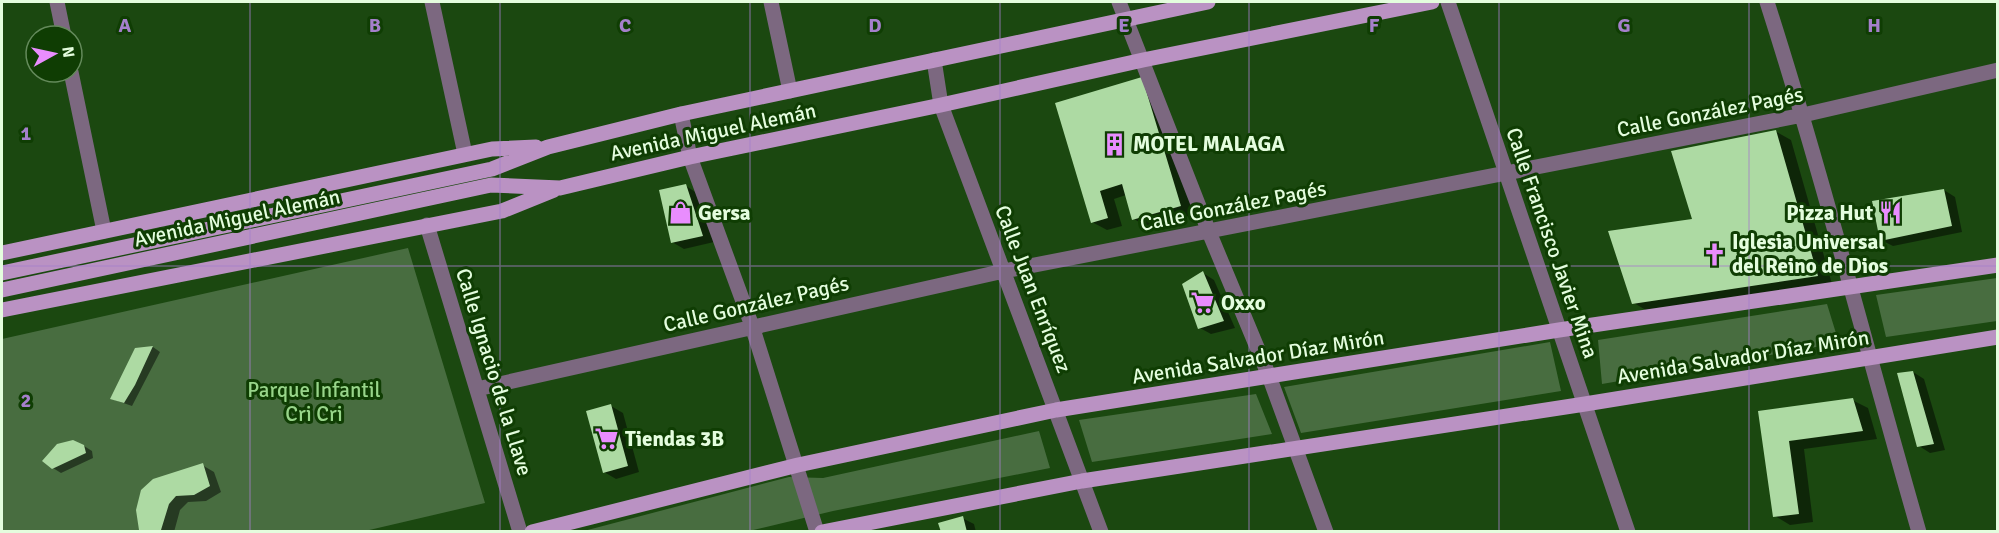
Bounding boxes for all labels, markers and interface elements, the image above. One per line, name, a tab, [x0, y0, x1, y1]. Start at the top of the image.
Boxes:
text: A	[119, 13, 132, 38]
text: B	[369, 13, 381, 38]
text: C	[619, 13, 631, 38]
text: D	[868, 13, 882, 38]
text: E	[1118, 13, 1130, 38]
text: F	[1369, 13, 1380, 38]
text: G	[1617, 13, 1631, 38]
text: H	[1867, 13, 1881, 38]
north arrow	[24, 24, 84, 84]
text: N	[57, 45, 79, 59]
street label: Calle González Pagés	[1615, 81, 1805, 143]
street label: Avenida Miguel Alemán	[607, 97, 819, 167]
text: 1	[21, 121, 32, 146]
street label: Calle Francisco Javier Mina	[1500, 124, 1604, 362]
building icon: MOTEL MALAGA	[1102, 131, 1128, 157]
place label: MOTEL MALAGA	[1133, 131, 1285, 157]
street label: Calle González Pagés	[1138, 175, 1328, 237]
street label: Avenida Miguel Alemán	[131, 183, 343, 253]
shop icon: Gersa	[667, 200, 693, 226]
place label: Gersa	[698, 200, 751, 226]
place label: Pizza Hut	[1786, 200, 1873, 226]
restaurant icon: Pizza Hut	[1878, 200, 1904, 226]
street label: Calle Juan Enríquez	[989, 202, 1077, 376]
place label: Iglesia Universal del Reino de Dios	[1732, 229, 1888, 279]
church icon: Iglesia Universal del Reino de Dios	[1701, 241, 1727, 267]
street label: Calle Ignacio de la Llave	[450, 265, 538, 479]
street label: Calle González Pagés	[661, 270, 851, 338]
supermarket icon: Oxxo	[1190, 290, 1216, 316]
place label: Oxxo	[1221, 290, 1266, 316]
street label: Avenida Salvador Díaz Mirón	[1130, 324, 1386, 390]
street label: Avenida Salvador Díaz Mirón	[1615, 324, 1871, 390]
park label: Parque Infantil Cri Cri	[247, 377, 381, 427]
text: 2	[21, 388, 31, 413]
supermarket icon: Tiendas 3B	[594, 426, 620, 452]
place label: Tiendas 3B	[625, 426, 724, 452]

